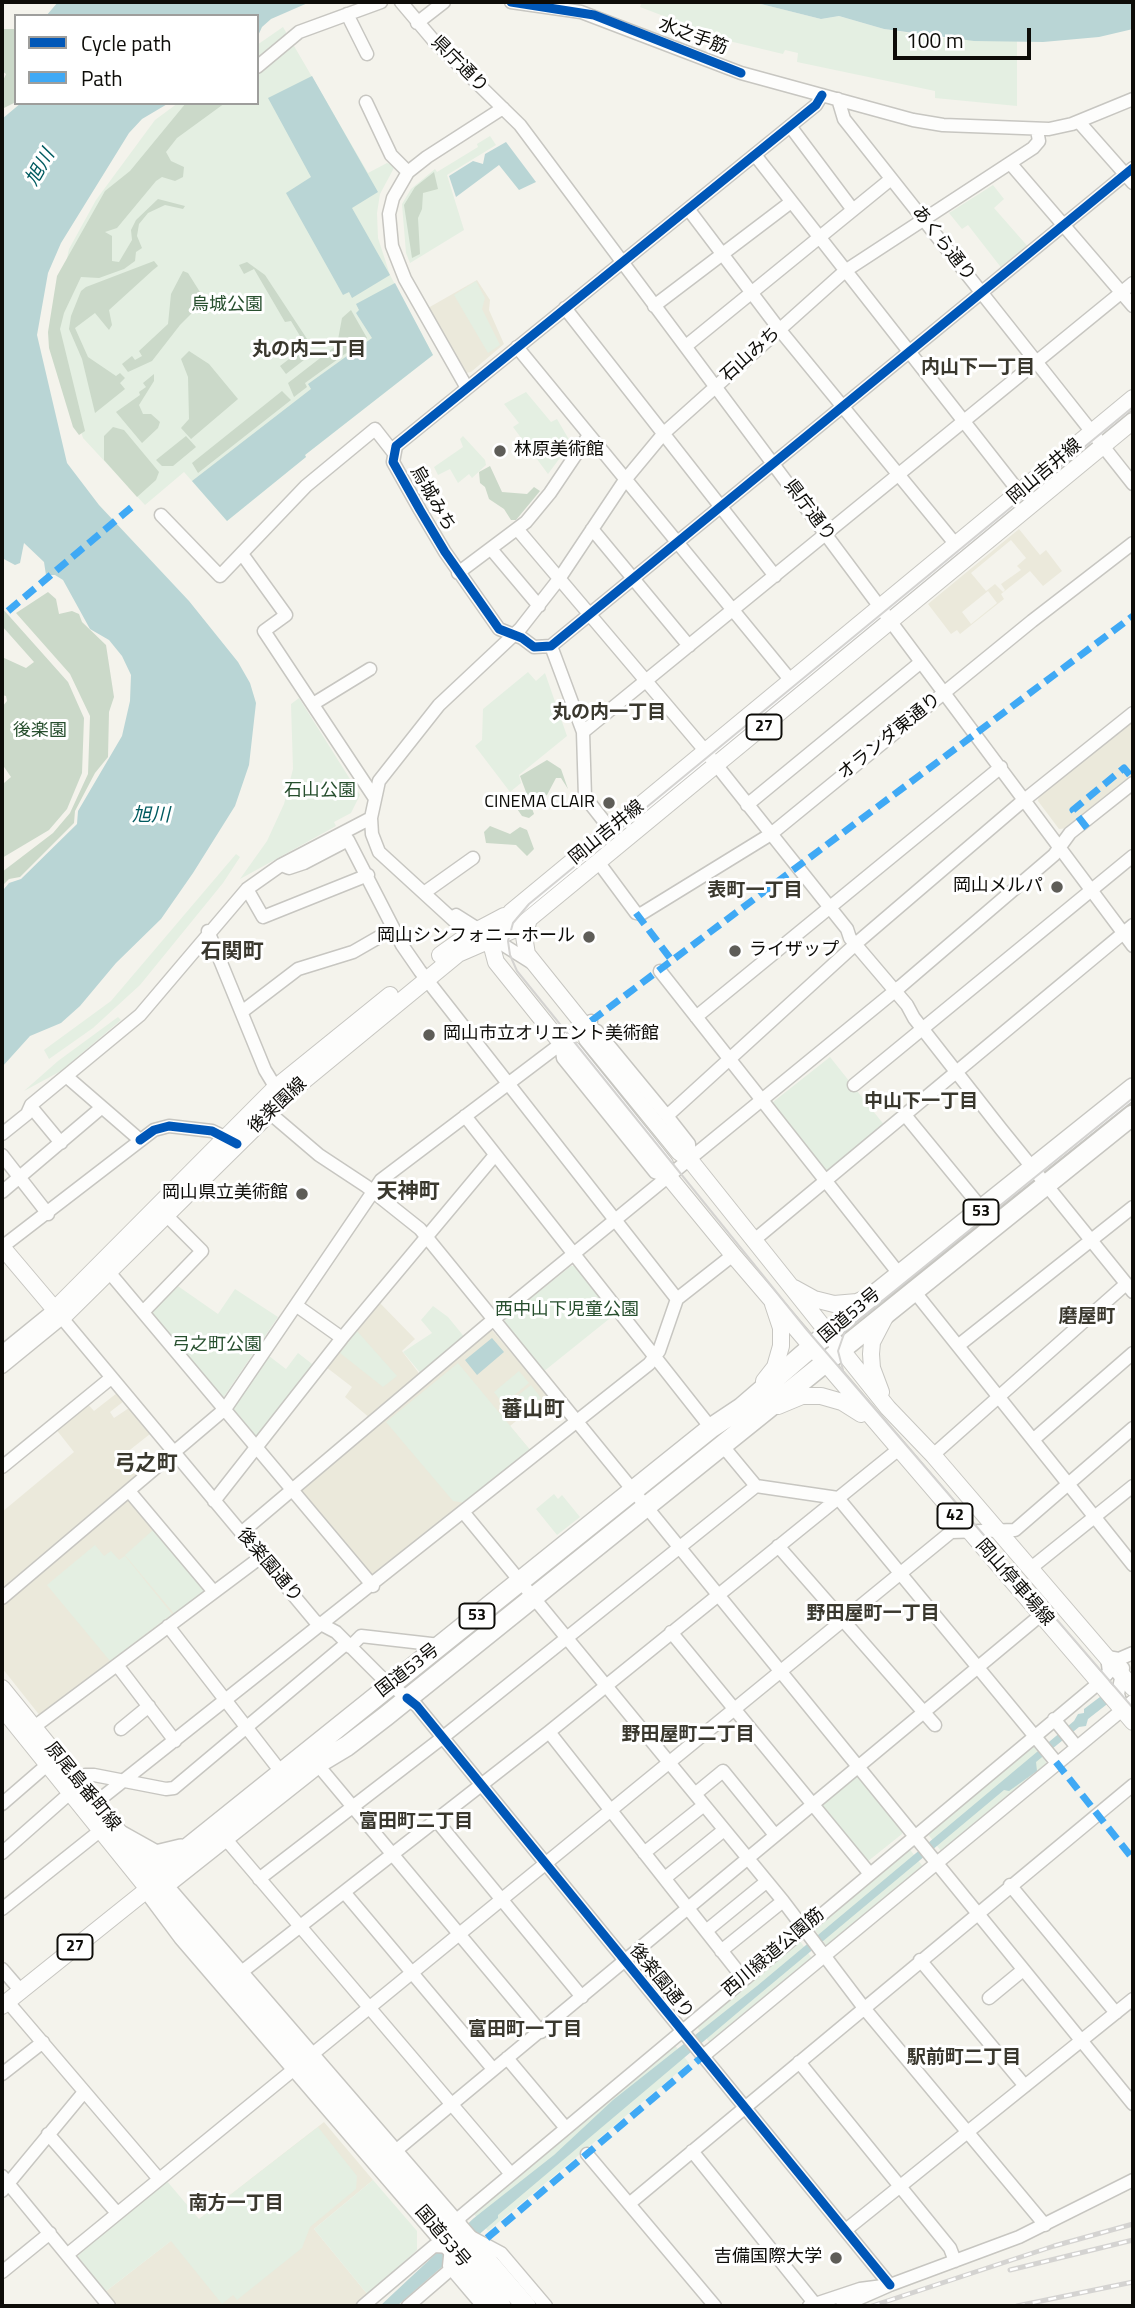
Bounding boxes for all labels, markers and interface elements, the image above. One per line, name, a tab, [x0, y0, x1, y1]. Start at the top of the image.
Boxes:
legend	[14, 14, 259, 105]
street label: 水之手筋	[656, 14, 730, 60]
scale bar	[897, 14, 1035, 58]
text: 100 m	[906, 24, 963, 56]
text: Cycle path	[81, 27, 172, 59]
street label: 県庁通り	[426, 32, 492, 98]
text: Path	[81, 62, 123, 94]
water label: 旭川	[22, 146, 60, 190]
street label: あくら通り	[907, 202, 979, 286]
park label: 烏城公園	[191, 295, 263, 317]
street label: 石山みち	[717, 323, 785, 387]
district label: 丸の内二丁目	[252, 339, 366, 361]
district label: 内山下一丁目	[921, 357, 1035, 379]
street label: 岡山吉井線	[1004, 435, 1086, 509]
place label: 林原美術館	[514, 440, 604, 462]
marker: 林原美術館	[492, 443, 508, 459]
street label: 烏城みち	[405, 462, 459, 536]
street label: 県庁通り	[779, 476, 839, 546]
street label: オランダ東通り	[834, 689, 946, 785]
district label: 丸の内一丁目	[552, 702, 666, 724]
road number: 27	[746, 714, 782, 740]
park label: 後楽園	[13, 721, 67, 743]
park label: 石山公園	[284, 781, 356, 803]
place label: CINEMA CLAIR	[484, 792, 595, 814]
marker: CINEMA CLAIR	[601, 795, 617, 811]
street label: 岡山吉井線	[565, 796, 649, 870]
water label: 旭川	[132, 805, 170, 827]
place label: 岡山メルパ	[953, 876, 1043, 898]
marker: 岡山メルパ	[1049, 879, 1065, 895]
district label: 表町一丁目	[708, 880, 802, 902]
place label: 岡山シンフォニーホール	[377, 926, 575, 948]
marker: 岡山シンフォニーホール	[581, 929, 597, 945]
district label: 石関町	[201, 940, 263, 966]
place label: ライザップ	[749, 940, 839, 962]
marker: ライザップ	[727, 943, 743, 959]
place label: 岡山市立オリエント美術館	[443, 1024, 659, 1046]
marker: 岡山市立オリエント美術館	[421, 1027, 437, 1043]
street label: 後楽園線	[244, 1074, 312, 1138]
district label: 中山下一丁目	[864, 1091, 978, 1113]
district label: 天神町	[377, 1180, 439, 1206]
place label: 岡山県立美術館	[162, 1183, 288, 1205]
marker: 岡山県立美術館	[294, 1186, 310, 1202]
road number: 53	[964, 1200, 998, 1224]
street label: 国道53号	[815, 1284, 885, 1348]
park label: 西中山下児童公園	[495, 1300, 639, 1322]
district label: 磨屋町	[1059, 1306, 1115, 1328]
park label: 弓之町公園	[172, 1335, 262, 1357]
district label: 蕃山町	[502, 1398, 564, 1424]
district label: 弓之町	[115, 1452, 177, 1478]
road number: 42	[937, 1504, 972, 1528]
street label: 後楽園通り	[232, 1525, 306, 1607]
street label: 岡山停車場線	[970, 1535, 1058, 1631]
district label: 野田屋町一丁目	[807, 1603, 939, 1625]
road number: 53	[460, 1604, 494, 1628]
street label: 国道53号	[372, 1640, 444, 1702]
district label: 野田屋町二丁目	[622, 1724, 754, 1746]
street label: 原尾島番町線	[40, 1738, 124, 1836]
district label: 富田町二丁目	[359, 1811, 473, 1833]
street label: 西川緑道公園筋	[719, 1904, 829, 2002]
road number: 27	[57, 1935, 92, 1960]
street label: 後楽園通り	[624, 1940, 698, 2024]
district label: 富田町一丁目	[468, 2019, 582, 2041]
district label: 駅前町二丁目	[907, 2047, 1021, 2069]
district label: 南方一丁目	[189, 2193, 283, 2215]
street label: 国道53号	[410, 2202, 474, 2272]
place label: 吉備国際大学	[714, 2247, 822, 2269]
marker: 吉備国際大学	[828, 2250, 844, 2266]

